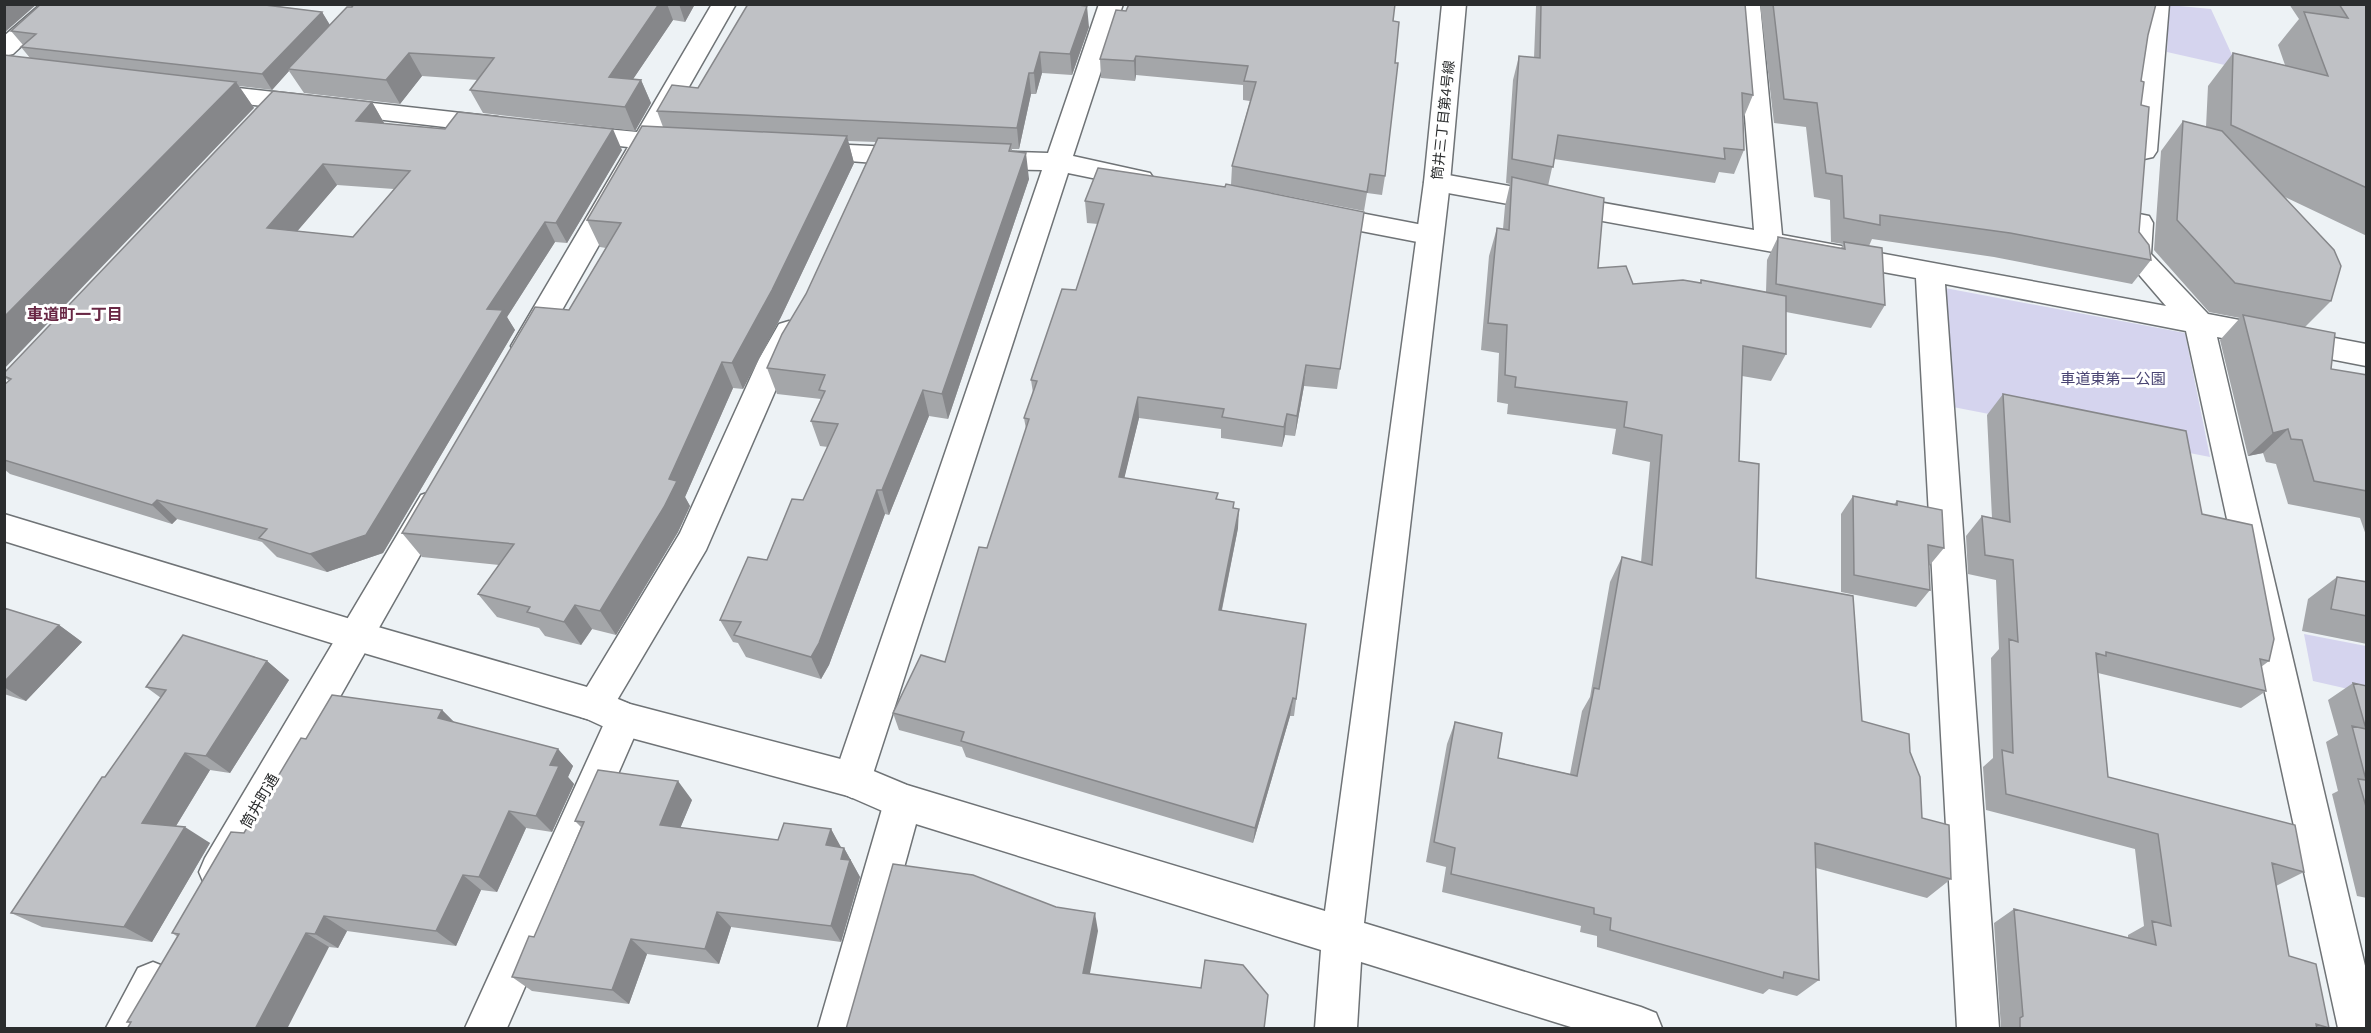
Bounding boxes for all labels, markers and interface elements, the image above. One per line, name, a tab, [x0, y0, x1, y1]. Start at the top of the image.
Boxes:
street label: 筒井三丁目第4号線	[1428, 59, 1457, 181]
district label: 車道町一丁目	[27, 304, 123, 323]
park label: 車道東第一公園	[2060, 369, 2166, 387]
street label: 筒井町通	[236, 770, 282, 831]

